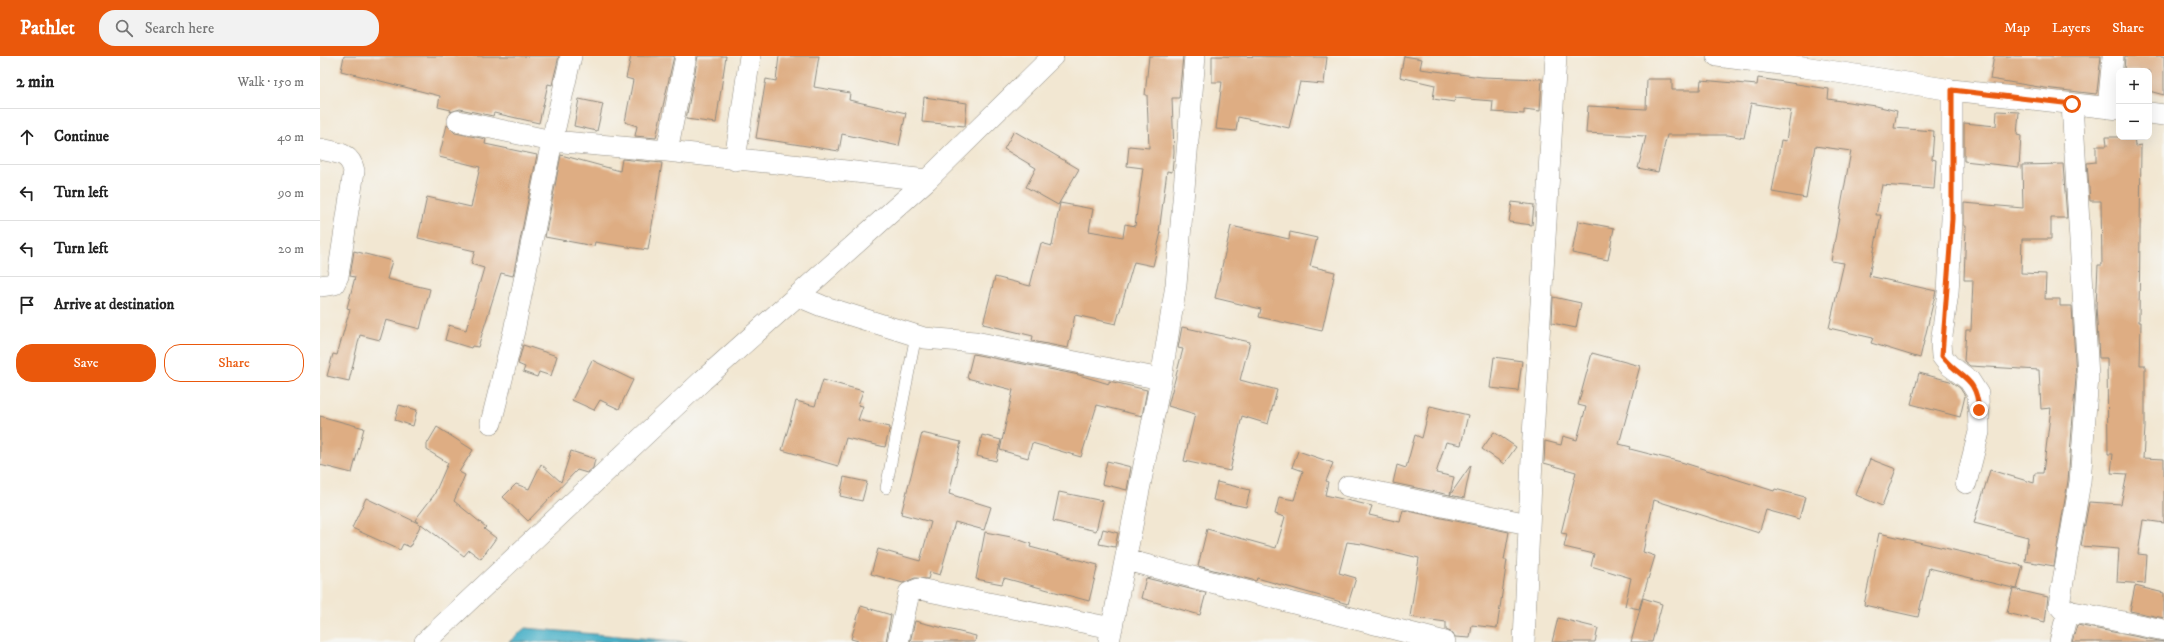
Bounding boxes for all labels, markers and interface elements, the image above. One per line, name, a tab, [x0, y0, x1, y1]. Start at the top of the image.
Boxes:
search box	[99, 10, 379, 46]
text: Pathlet	[20, 17, 75, 40]
icon: search	[113, 17, 135, 39]
text: Search here	[145, 19, 214, 38]
text: Map	[2004, 19, 2030, 37]
text: Layers	[2052, 19, 2090, 37]
text: Share	[2112, 19, 2144, 37]
map controls	[2116, 68, 2152, 140]
button: +	[2116, 68, 2152, 104]
text: 2 min	[16, 71, 54, 93]
text: Walk · 150 m	[238, 74, 304, 90]
route start	[2063, 95, 2081, 113]
button: −	[2116, 104, 2152, 140]
icon: ahead	[16, 126, 38, 148]
text: Continue	[54, 127, 109, 146]
text: 40 m	[277, 129, 304, 145]
icon: left	[16, 182, 38, 204]
text: Turn left	[54, 183, 108, 202]
text: 90 m	[278, 185, 304, 201]
icon: left	[16, 238, 38, 260]
text: Turn left	[54, 239, 108, 258]
text: 20 m	[278, 241, 304, 257]
icon: arrive	[16, 294, 38, 316]
text: Arrive at destination	[54, 295, 174, 314]
button: Save	[16, 344, 156, 382]
button: Share	[164, 344, 304, 382]
route end	[1970, 401, 1988, 419]

